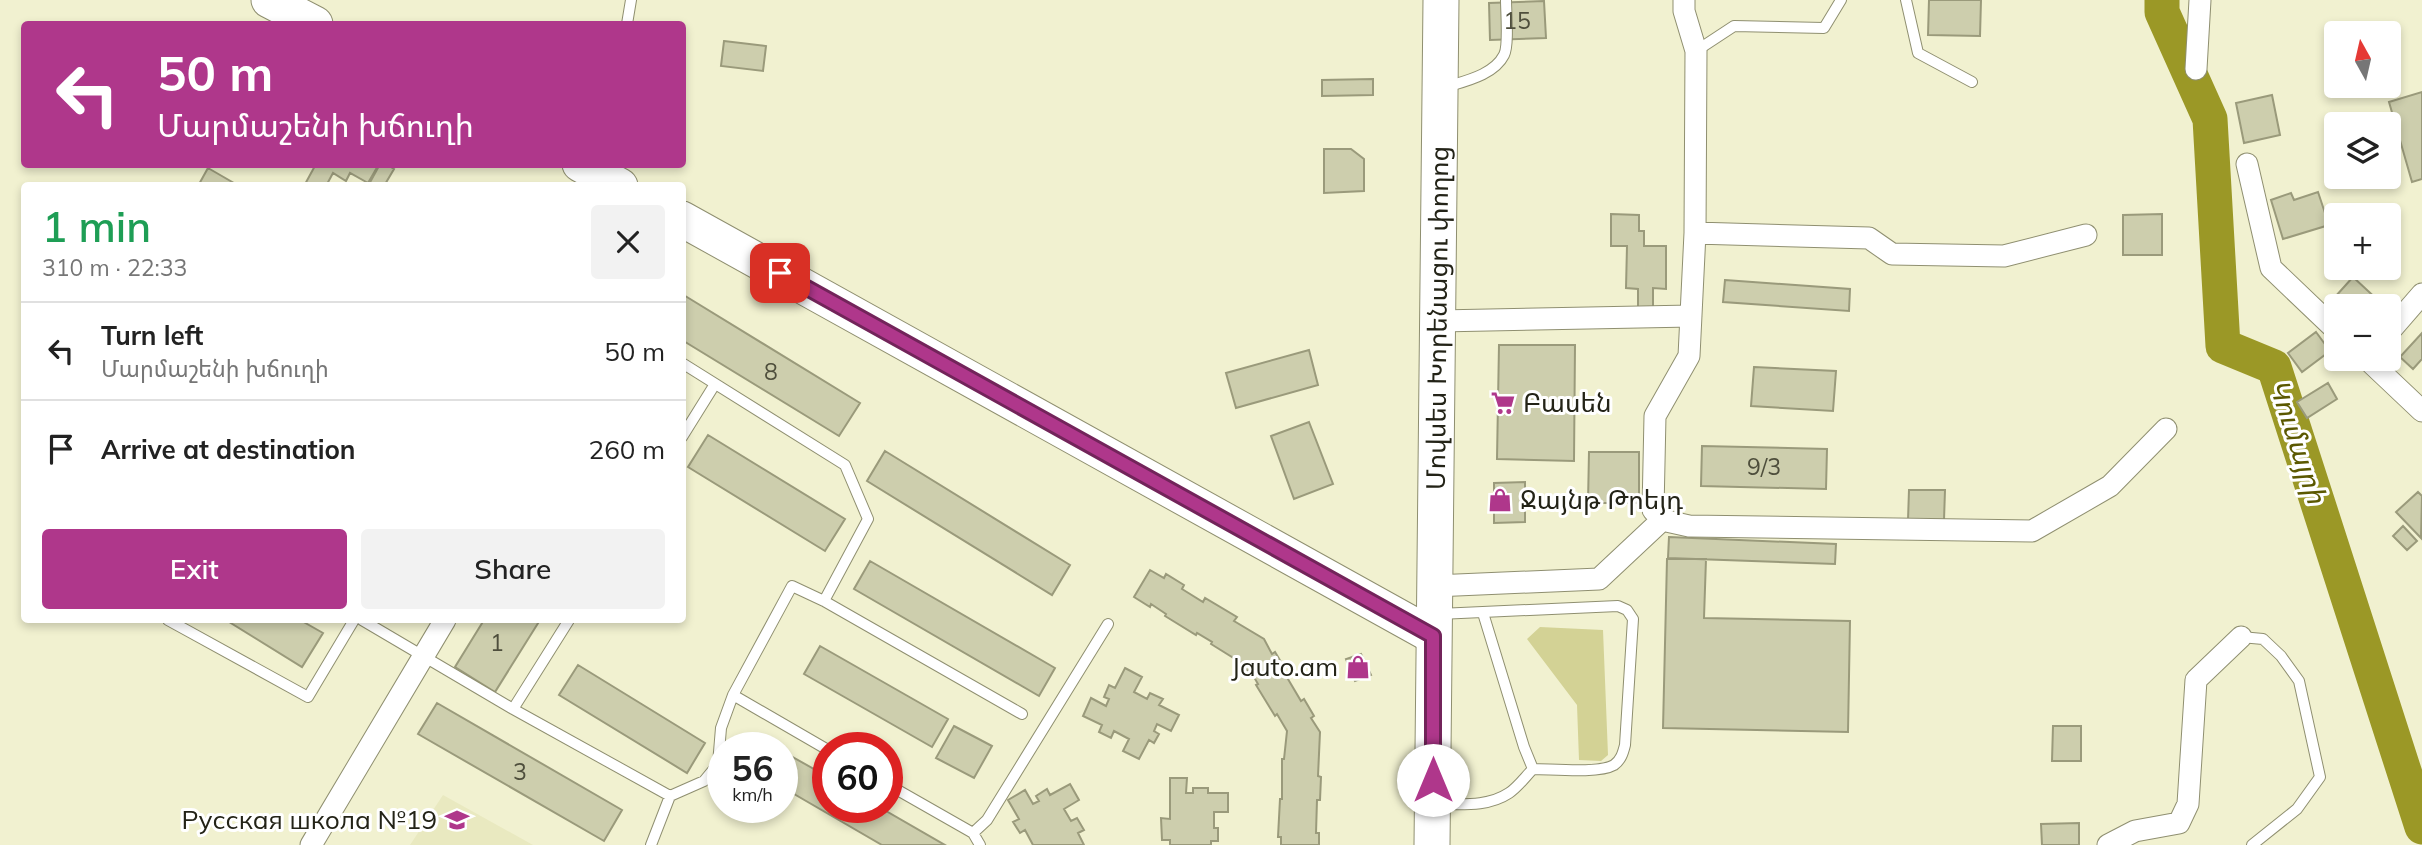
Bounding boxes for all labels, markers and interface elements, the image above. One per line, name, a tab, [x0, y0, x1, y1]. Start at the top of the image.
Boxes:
house number: 15	[1503, 6, 1531, 35]
north arrow	[2324, 21, 2401, 98]
map controls	[2324, 21, 2401, 371]
text: 50 m	[157, 42, 273, 103]
icon: left	[42, 49, 133, 140]
text: Մարմաշենի խճուղի	[157, 105, 474, 145]
button: layers	[2324, 112, 2401, 189]
street label: Մովսես Խորենացու փողոց	[1419, 146, 1455, 490]
text: 1 min	[42, 200, 151, 253]
button: +	[2324, 203, 2401, 280]
button: close	[591, 205, 665, 279]
pin	[750, 243, 810, 303]
text: 310 m · 22:33	[42, 253, 187, 282]
icon: arrive	[761, 254, 799, 292]
button: −	[2324, 294, 2401, 371]
text: Turn left	[101, 319, 203, 352]
icon: left	[42, 332, 80, 370]
text: 50 m	[604, 335, 665, 368]
text: Մարմաշենի խճուղի	[101, 354, 329, 383]
house number: 8	[764, 357, 778, 386]
water label: Կումայրի	[2262, 374, 2335, 509]
place label: Բասեն	[1523, 386, 1612, 419]
supermarket icon: Բասեն	[1489, 389, 1517, 417]
icon: arrive	[42, 430, 80, 468]
text: Arrive at destination	[101, 433, 356, 466]
text: 260 m	[589, 433, 665, 466]
house number: 9/3	[1747, 452, 1781, 481]
place label: Ջայնթ Թրեյդ	[1520, 483, 1683, 516]
shop icon: Ջայնթ Թրեյդ	[1486, 486, 1514, 514]
button: Exit	[42, 529, 347, 609]
button: Share	[361, 529, 665, 609]
house number: 1	[490, 628, 504, 657]
place label: Jauto.am	[1231, 650, 1338, 683]
shop icon: Jauto.am	[1344, 653, 1372, 681]
speed limit sign: 60	[812, 732, 903, 823]
position arrow	[1396, 743, 1470, 817]
text: 56	[731, 746, 774, 790]
house number: 3	[513, 757, 527, 786]
text: km/h	[732, 783, 773, 806]
place label: Русская школа №19	[182, 803, 437, 836]
school or university icon: Русская школа №19	[443, 806, 471, 834]

